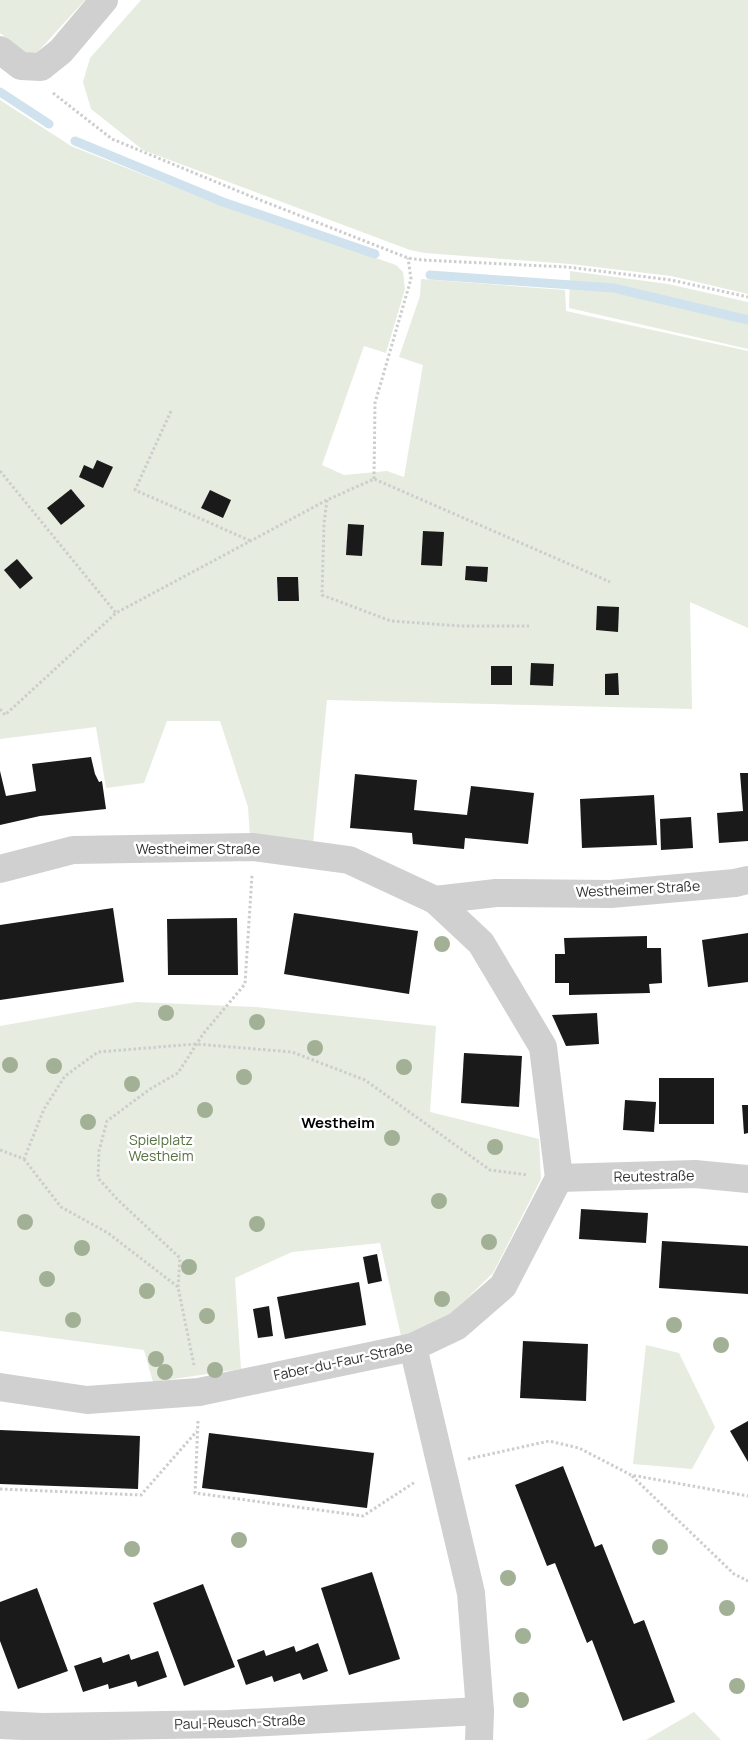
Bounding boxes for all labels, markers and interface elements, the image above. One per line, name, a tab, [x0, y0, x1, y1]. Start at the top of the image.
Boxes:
street label: Westheimer Straße	[136, 839, 260, 858]
street label: Westheimer Straße	[575, 876, 701, 901]
district label: Westheim	[301, 1112, 375, 1133]
park label: Spielplatz Westheim	[128, 1130, 194, 1165]
street label: Reutestraße	[613, 1165, 695, 1186]
street label: Faber-du-Faur-Straße	[272, 1337, 414, 1385]
street label: Paul-Reusch-Straße	[174, 1710, 306, 1733]

